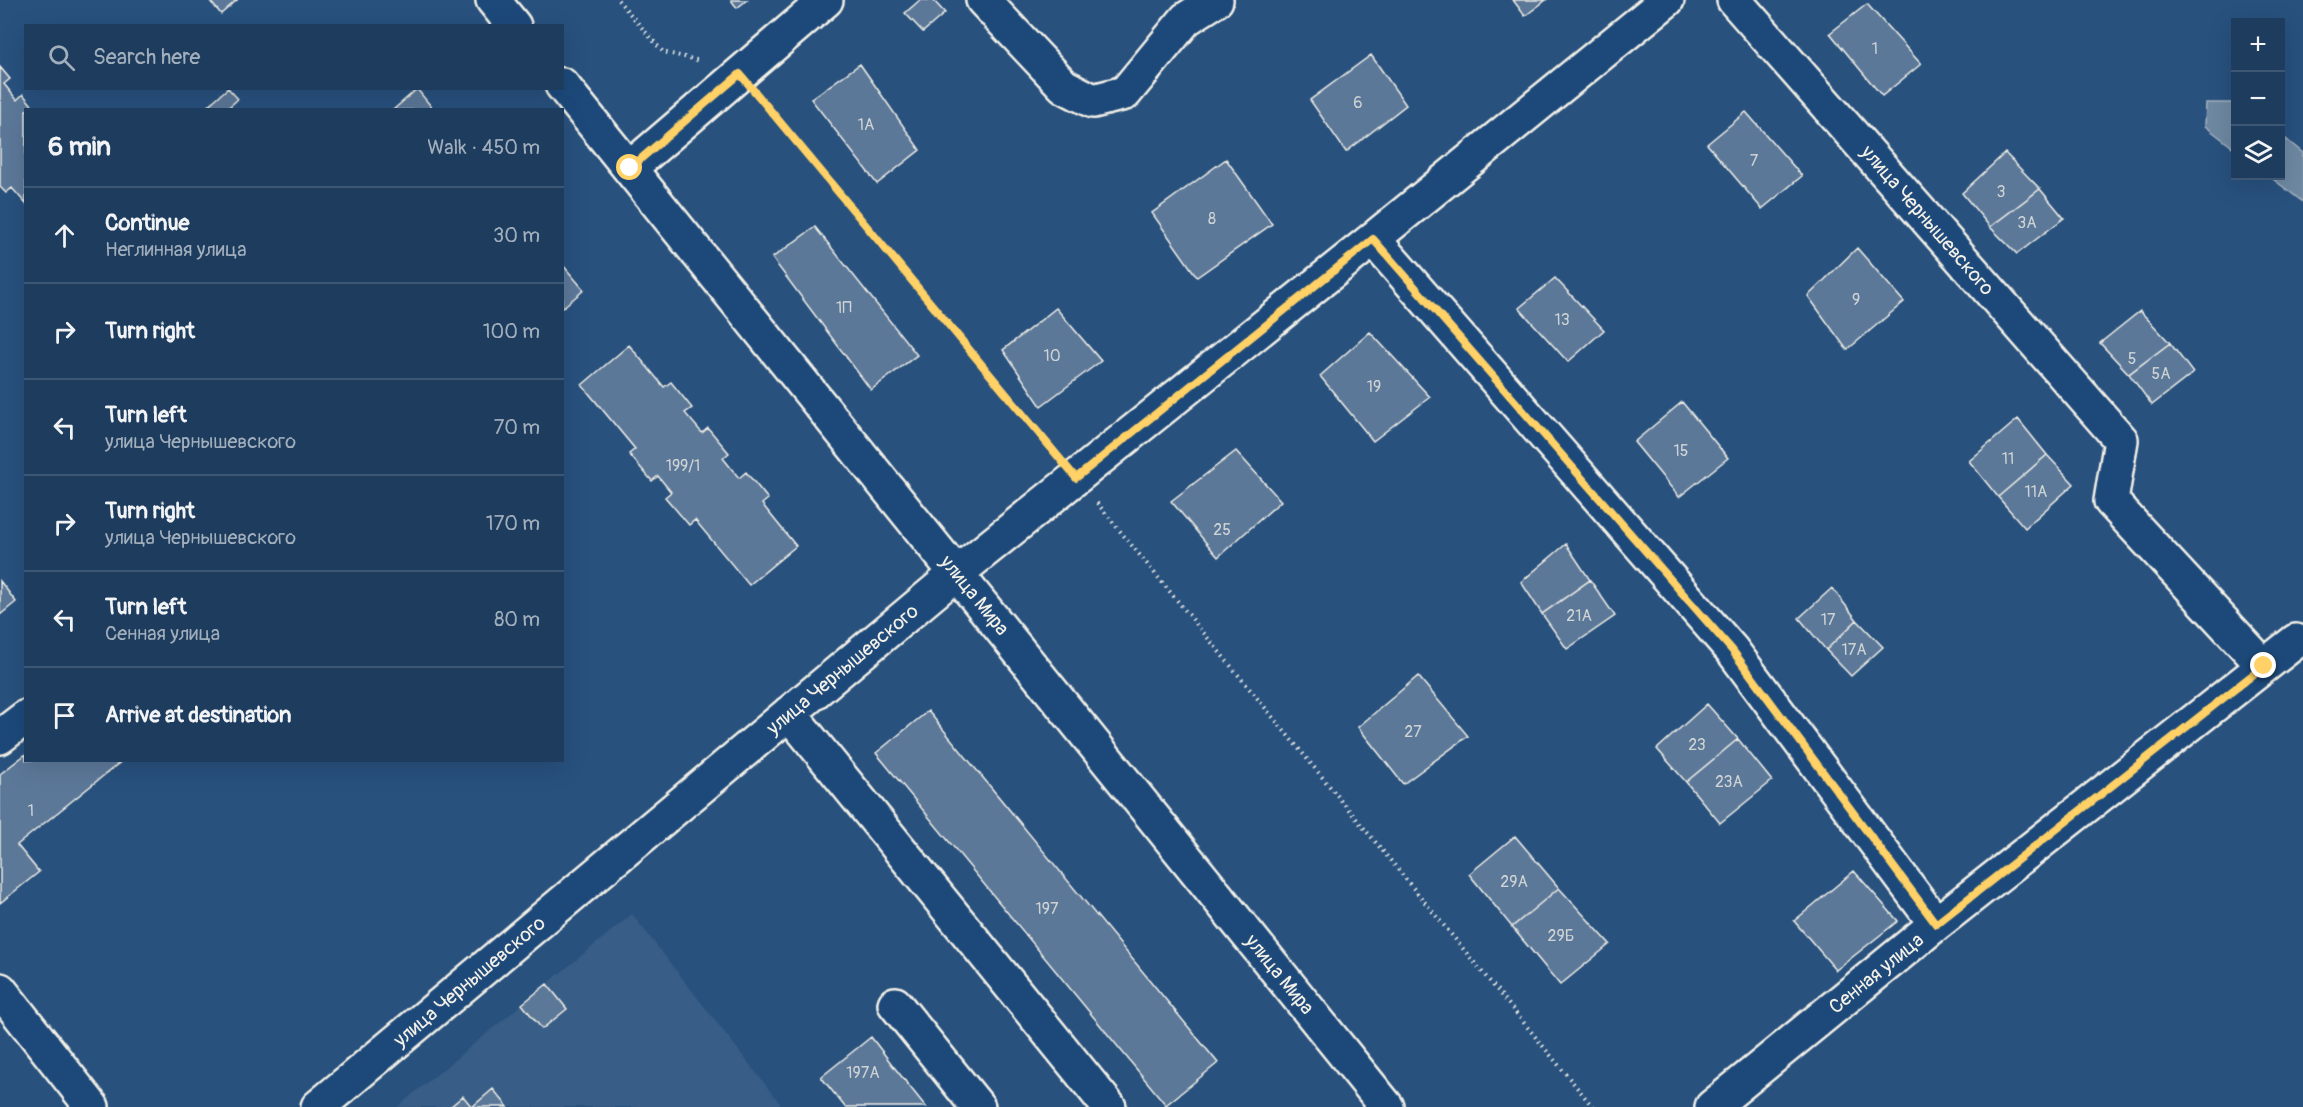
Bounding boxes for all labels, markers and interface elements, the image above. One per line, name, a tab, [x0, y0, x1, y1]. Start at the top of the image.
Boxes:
map controls	[2231, 18, 2285, 180]
button: +	[2231, 18, 2285, 72]
search box	[24, 24, 564, 90]
house number: 1	[1872, 39, 1878, 59]
icon: search	[45, 41, 78, 74]
text: Search here	[93, 43, 200, 71]
button: −	[2231, 72, 2285, 126]
house number: 6	[1353, 93, 1363, 113]
house number: 1А	[858, 115, 874, 135]
button: layers	[2231, 126, 2285, 180]
text: 6 min	[48, 131, 111, 163]
text: Walk · 450 m	[427, 135, 540, 160]
street label: улица Чернышевского	[1855, 139, 2000, 301]
house number: 7	[1750, 151, 1759, 171]
route start	[616, 154, 642, 180]
house number: 3	[1997, 182, 2006, 202]
text: Continue	[105, 209, 189, 237]
house number: 8	[1208, 209, 1216, 229]
house number: 3А	[2017, 213, 2037, 233]
icon: ahead	[48, 219, 81, 252]
text: 30 m	[493, 223, 540, 248]
text: Неглинная улица	[105, 237, 247, 262]
house number: 9	[1852, 290, 1860, 310]
house number: 1П	[836, 298, 852, 318]
house number: 13	[1554, 310, 1570, 330]
icon: right	[48, 315, 81, 348]
text: Turn right	[105, 317, 195, 345]
text: 100 m	[483, 319, 540, 344]
house number: 10	[1043, 346, 1061, 366]
house number: 5	[2128, 349, 2136, 369]
house number: 5А	[2151, 364, 2171, 384]
house number: 19	[1367, 377, 1381, 397]
text: Turn left	[105, 401, 187, 429]
icon: left	[48, 411, 81, 444]
text: 70 m	[494, 415, 540, 440]
text: улица Чернышевского	[105, 429, 296, 454]
house number: 15	[1674, 441, 1688, 461]
house number: 11	[2002, 449, 2014, 469]
house number: 199/1	[666, 456, 700, 476]
house number: 11А	[2025, 482, 2047, 502]
text: Turn right	[105, 497, 195, 525]
icon: right	[48, 507, 81, 540]
text: 170 m	[486, 511, 540, 536]
house number: 25	[1213, 520, 1231, 540]
text: улица Чернышевского	[105, 525, 296, 550]
street label: улица Мира	[934, 549, 1015, 641]
text: Turn left	[105, 593, 187, 621]
street label: улица Чернышевского	[760, 598, 924, 741]
icon: left	[48, 603, 81, 636]
house number: 21А	[1566, 606, 1592, 626]
text: 80 m	[494, 607, 540, 632]
house number: 17	[1821, 610, 1836, 630]
text: Сенная улица	[105, 621, 220, 646]
house number: 17А	[1841, 640, 1867, 660]
route end	[2250, 652, 2276, 678]
icon: arrive	[48, 699, 81, 732]
text: Arrive at destination	[105, 701, 291, 729]
house number: 27	[1404, 722, 1422, 742]
house number: 23	[1688, 735, 1706, 755]
house number: 23А	[1715, 772, 1743, 792]
house number: 1	[28, 801, 34, 821]
house number: 29А	[1500, 872, 1528, 892]
house number: 197	[1036, 899, 1059, 919]
street label: улица Чернышевского	[387, 910, 551, 1053]
house number: 29Б	[1548, 926, 1574, 946]
street label: Сенная улица	[1824, 927, 1929, 1019]
street label: улица Мира	[1239, 928, 1320, 1020]
house number: 197А	[846, 1063, 880, 1083]

